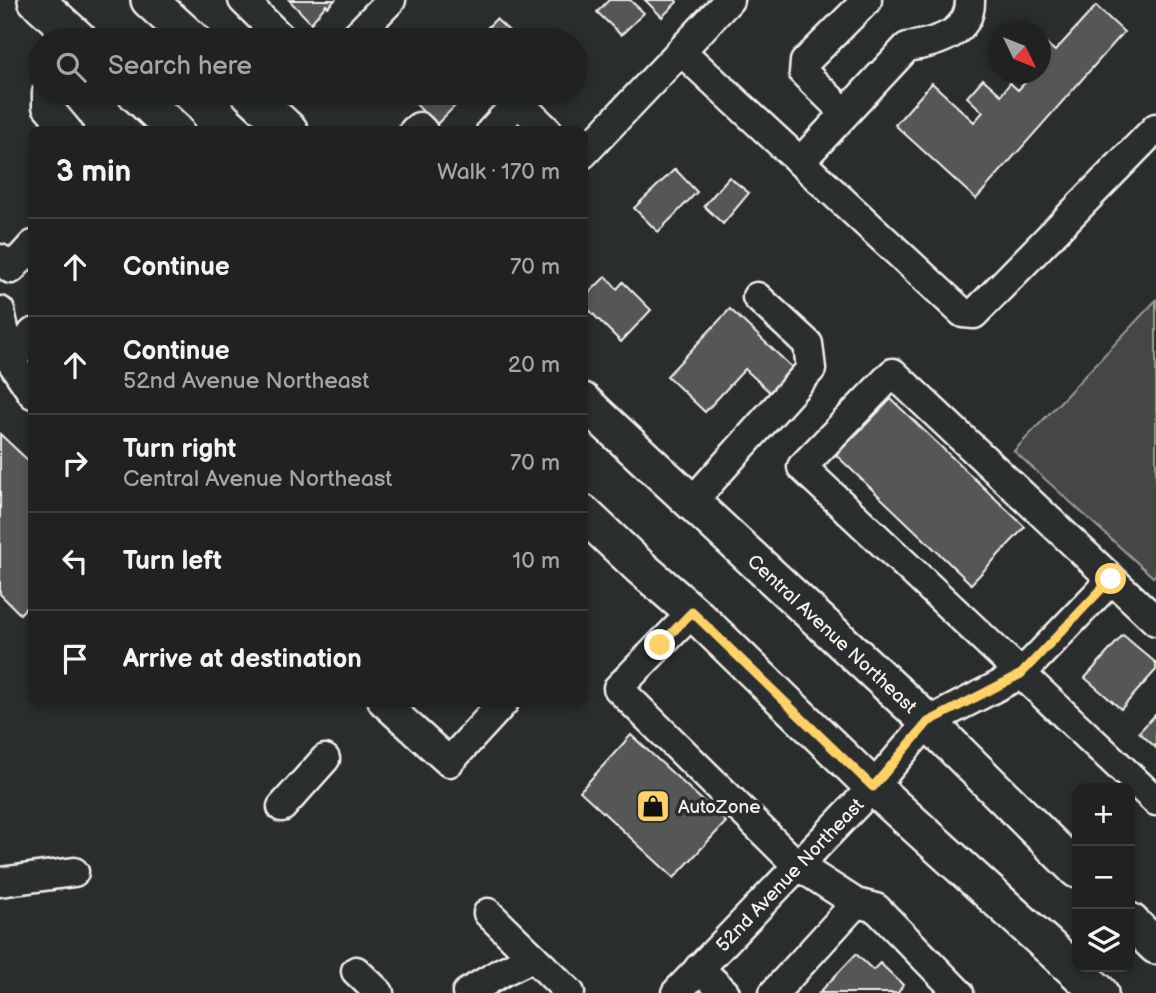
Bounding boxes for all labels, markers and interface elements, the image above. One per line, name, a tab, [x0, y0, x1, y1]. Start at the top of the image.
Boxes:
north arrow	[988, 21, 1051, 84]
search box	[28, 28, 588, 105]
icon: search	[52, 48, 90, 86]
text: Search here	[108, 51, 252, 82]
text: 3 min	[56, 154, 131, 190]
text: Walk · 170 m	[437, 158, 560, 186]
icon: ahead	[56, 248, 94, 286]
text: Continue	[123, 252, 230, 283]
text: 70 m	[510, 253, 560, 281]
text: Continue	[123, 336, 230, 367]
icon: ahead	[56, 346, 94, 384]
text: 20 m	[508, 351, 560, 379]
text: 52nd Avenue Northeast	[123, 367, 369, 395]
text: Turn right	[123, 434, 236, 465]
icon: right	[56, 444, 94, 482]
text: 70 m	[510, 449, 560, 477]
text: Central Avenue Northeast	[123, 465, 392, 493]
icon: left	[56, 542, 94, 580]
text: Turn left	[123, 546, 222, 577]
text: 10 m	[512, 547, 560, 575]
street label: Central Avenue Northeast	[742, 550, 921, 719]
route start	[1095, 563, 1126, 594]
route end	[644, 629, 675, 660]
icon: arrive	[56, 640, 94, 678]
text: Arrive at destination	[123, 644, 362, 675]
map controls	[1072, 783, 1135, 972]
button: +	[1072, 783, 1135, 846]
shop icon: AutoZone	[634, 787, 672, 825]
street label: 52nd Avenue Northeast	[712, 794, 869, 957]
place label: AutoZone	[678, 796, 760, 819]
button: −	[1072, 846, 1135, 909]
button: layers	[1072, 909, 1135, 972]

